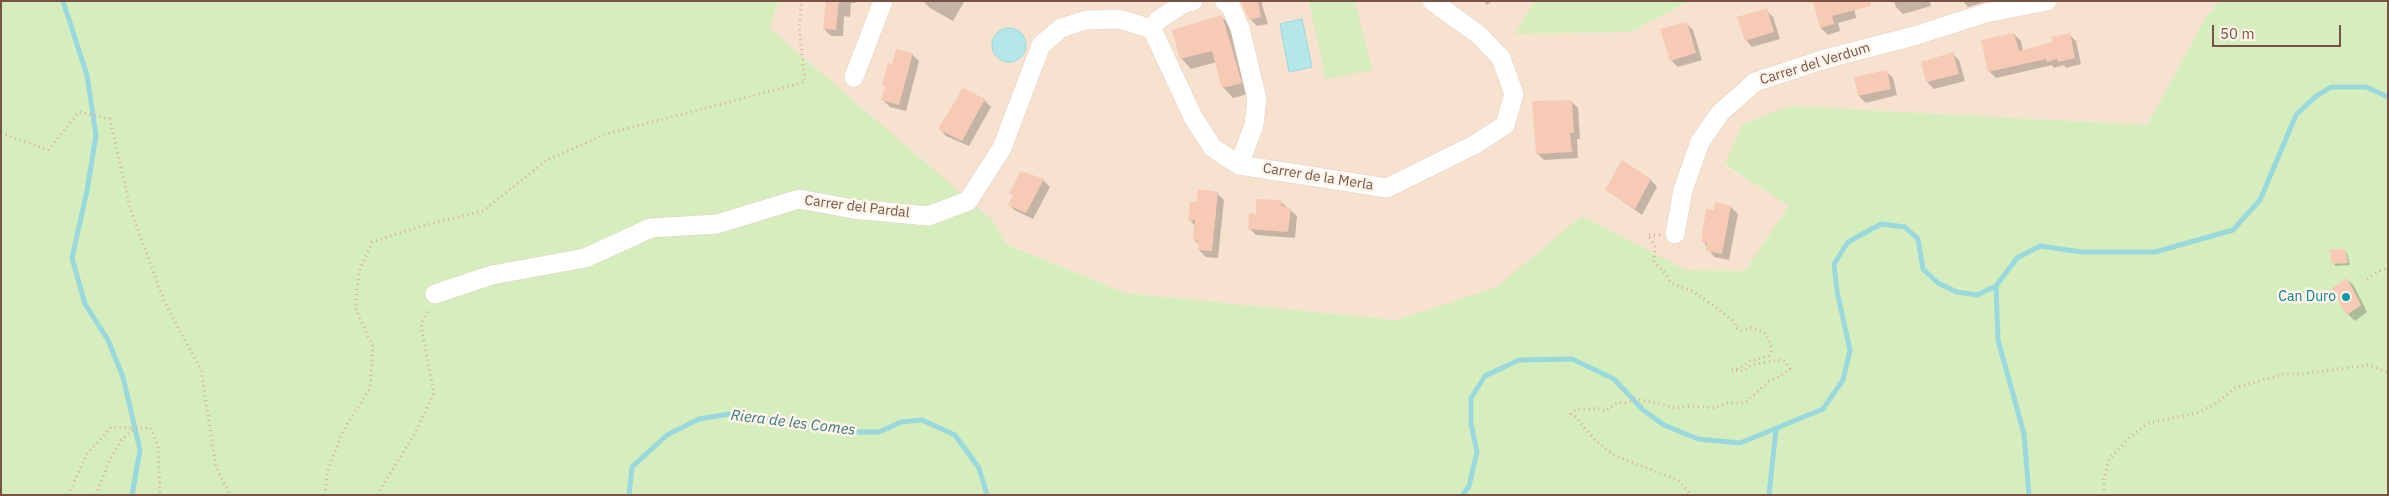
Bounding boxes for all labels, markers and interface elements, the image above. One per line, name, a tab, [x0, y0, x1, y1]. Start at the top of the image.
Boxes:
scale bar	[2214, 15, 2343, 47]
text: 50 m	[2220, 24, 2255, 43]
street label: Carrer del Verdum	[1758, 39, 1872, 89]
street label: Carrer de la Merla	[1262, 160, 1374, 194]
street label: Carrer del Pardal	[804, 192, 910, 222]
place label: Can Duro	[2278, 289, 2336, 305]
marker: Can Duro	[2340, 291, 2352, 303]
water label: Riera de les Comes	[730, 406, 856, 440]

